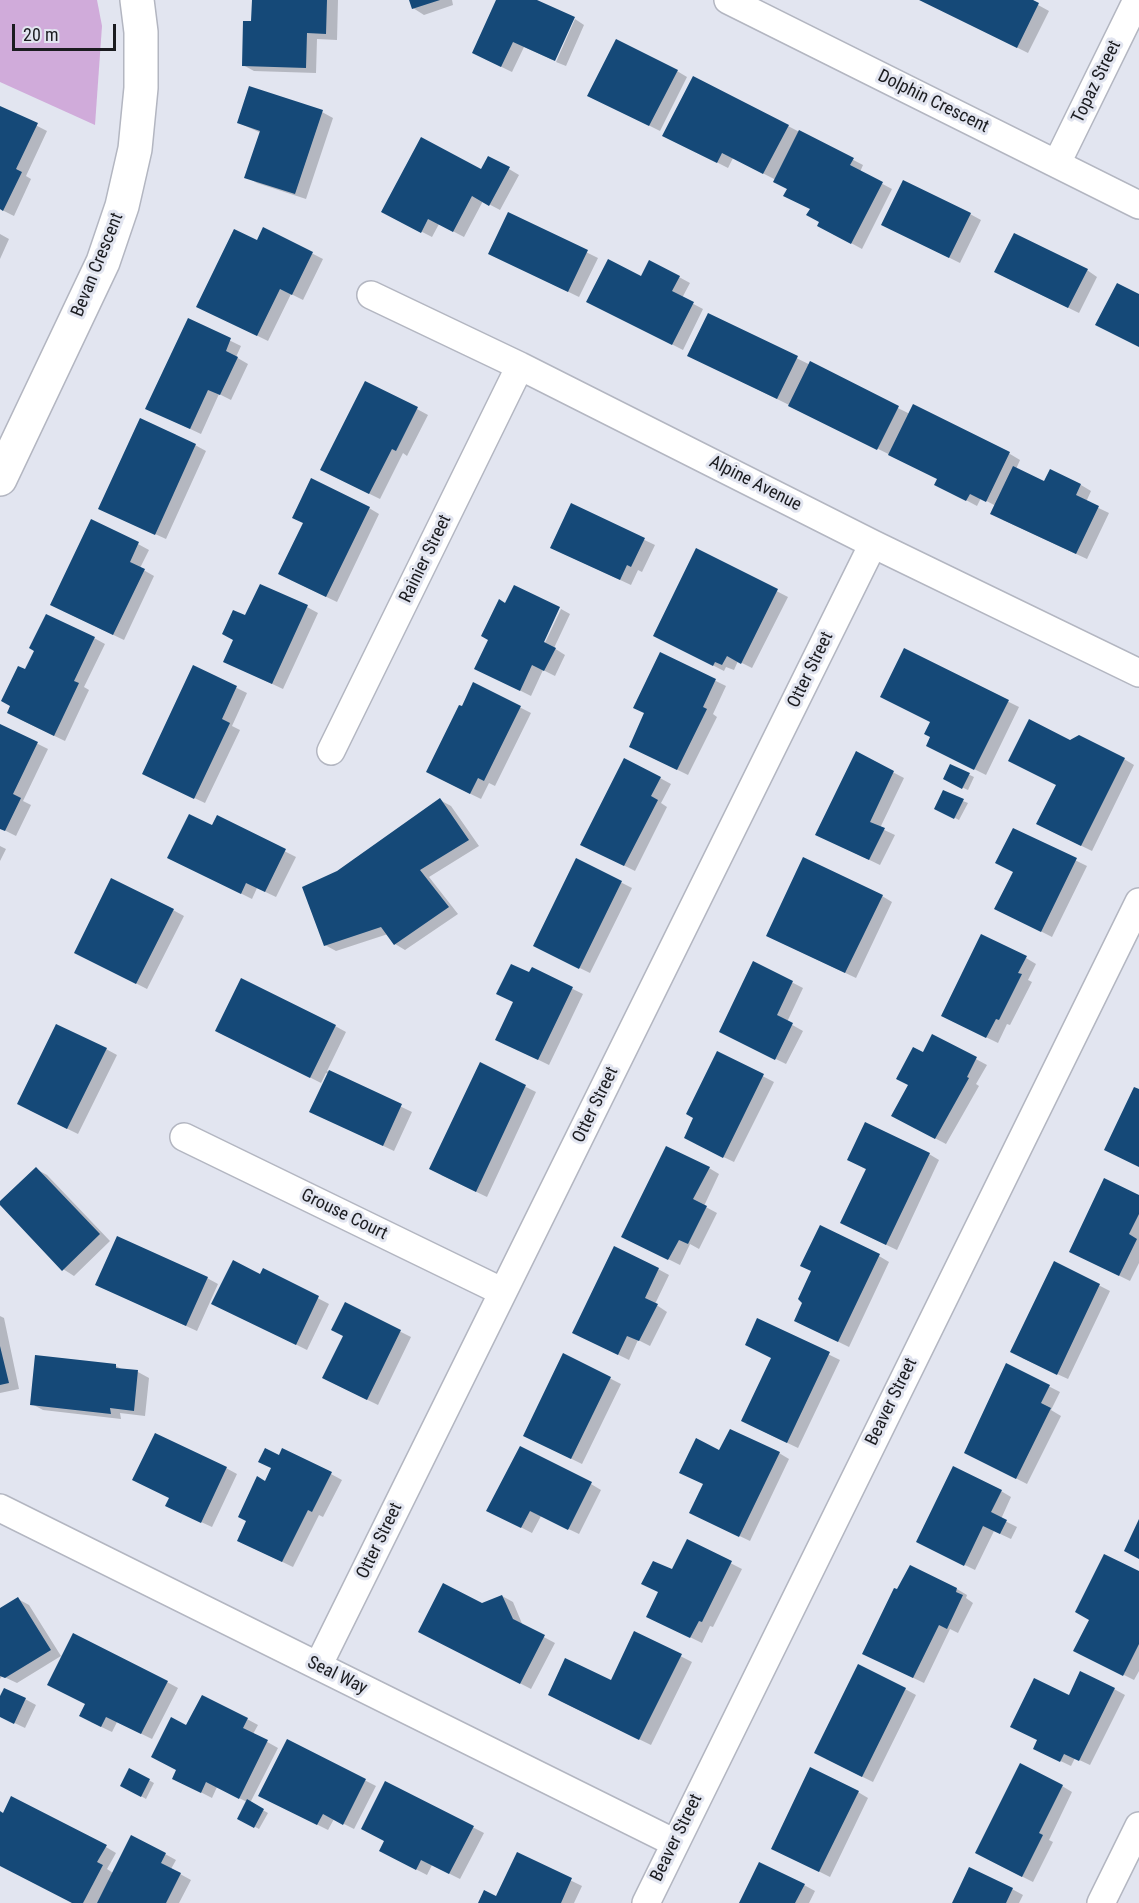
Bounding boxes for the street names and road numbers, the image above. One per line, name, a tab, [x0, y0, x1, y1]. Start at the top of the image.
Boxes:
street label: Topaz Street	[1068, 37, 1126, 127]
street label: Dolphin Crescent	[874, 66, 992, 138]
street label: Bevan Crescent	[67, 210, 129, 320]
street label: Alpine Avenue	[705, 452, 805, 516]
street label: Rainier Street	[395, 511, 457, 607]
street label: Otter Street	[783, 629, 839, 711]
street label: Otter Street	[568, 1064, 624, 1146]
street label: Grouse Court	[297, 1185, 391, 1245]
street label: Beaver Street	[862, 1355, 922, 1449]
street label: Otter Street	[352, 1500, 408, 1582]
street label: Seal Way	[303, 1652, 371, 1700]
street label: Beaver Street	[647, 1791, 707, 1885]

